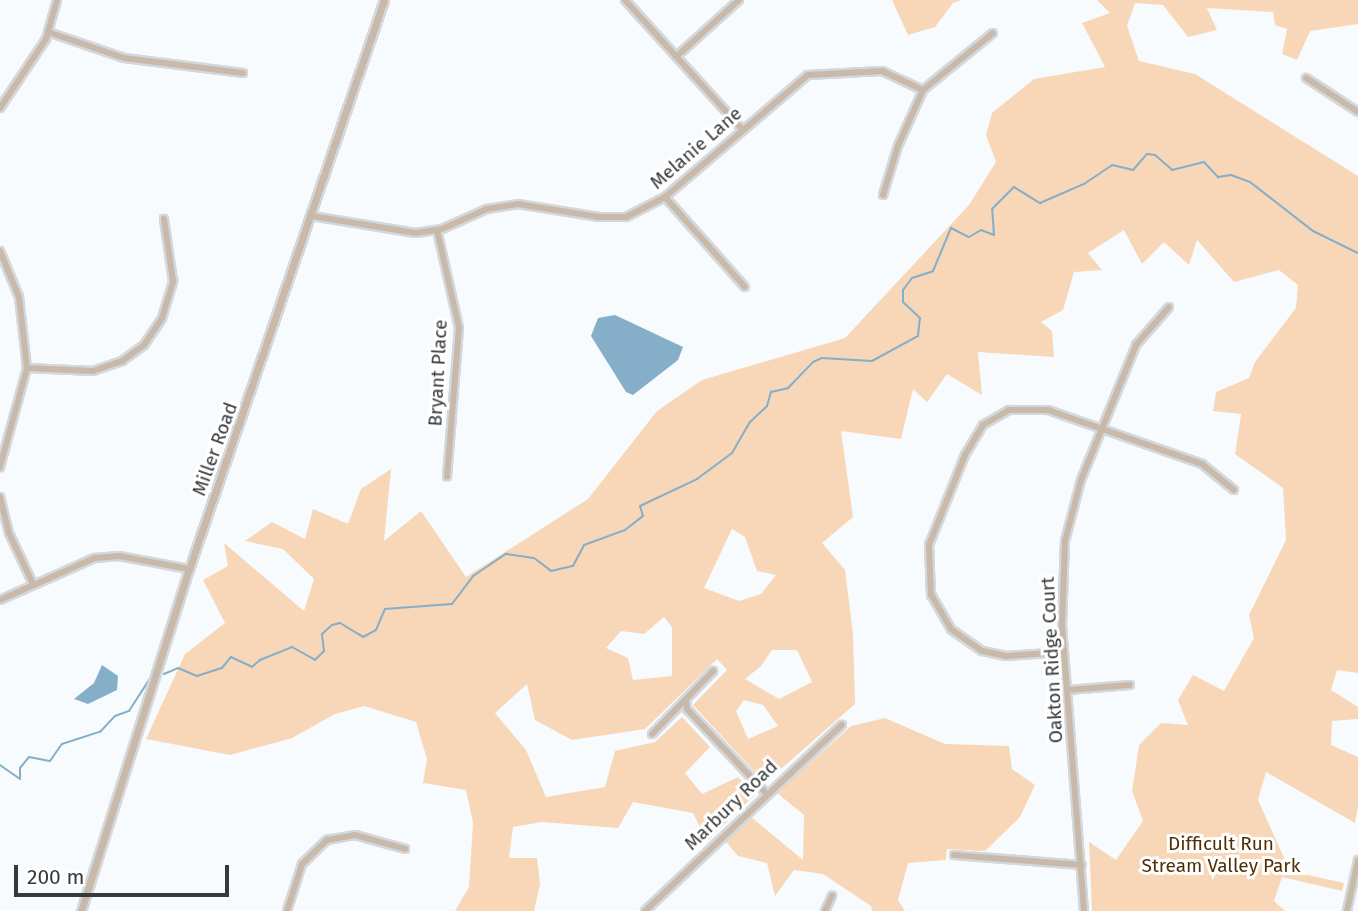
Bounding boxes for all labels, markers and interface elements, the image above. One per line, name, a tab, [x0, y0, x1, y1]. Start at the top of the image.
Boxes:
street label: Melanie Lane	[646, 102, 746, 194]
street label: Bryant Place	[424, 319, 452, 427]
street label: Miller Road	[188, 399, 242, 499]
street label: Oakton Ridge Court	[1036, 576, 1068, 744]
street label: Marbury Road	[680, 755, 782, 855]
park label: Difficult Run Stream Valley Park	[1142, 833, 1300, 877]
scale bar	[18, 852, 233, 896]
text: 200 m	[27, 864, 84, 890]

